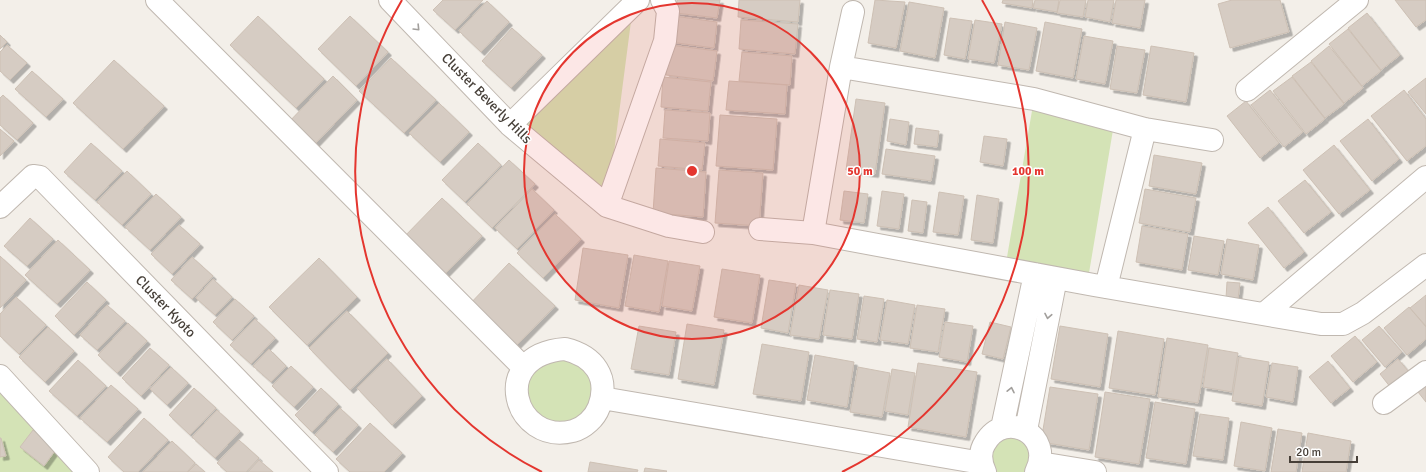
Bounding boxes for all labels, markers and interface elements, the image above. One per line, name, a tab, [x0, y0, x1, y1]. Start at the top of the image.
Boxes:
one-way arrow	[412, 23, 420, 31]
street label: Cluster Beverly Hills	[438, 50, 535, 147]
centre of rings	[685, 164, 699, 178]
text: 50 m	[847, 164, 873, 179]
text: 100 m	[1012, 164, 1044, 179]
street label: Cluster Kyoto	[132, 272, 200, 341]
one-way arrow	[1045, 313, 1053, 320]
one-way arrow	[1006, 387, 1014, 393]
scale bar	[1290, 438, 1357, 464]
text: 20 m	[1296, 445, 1321, 460]

